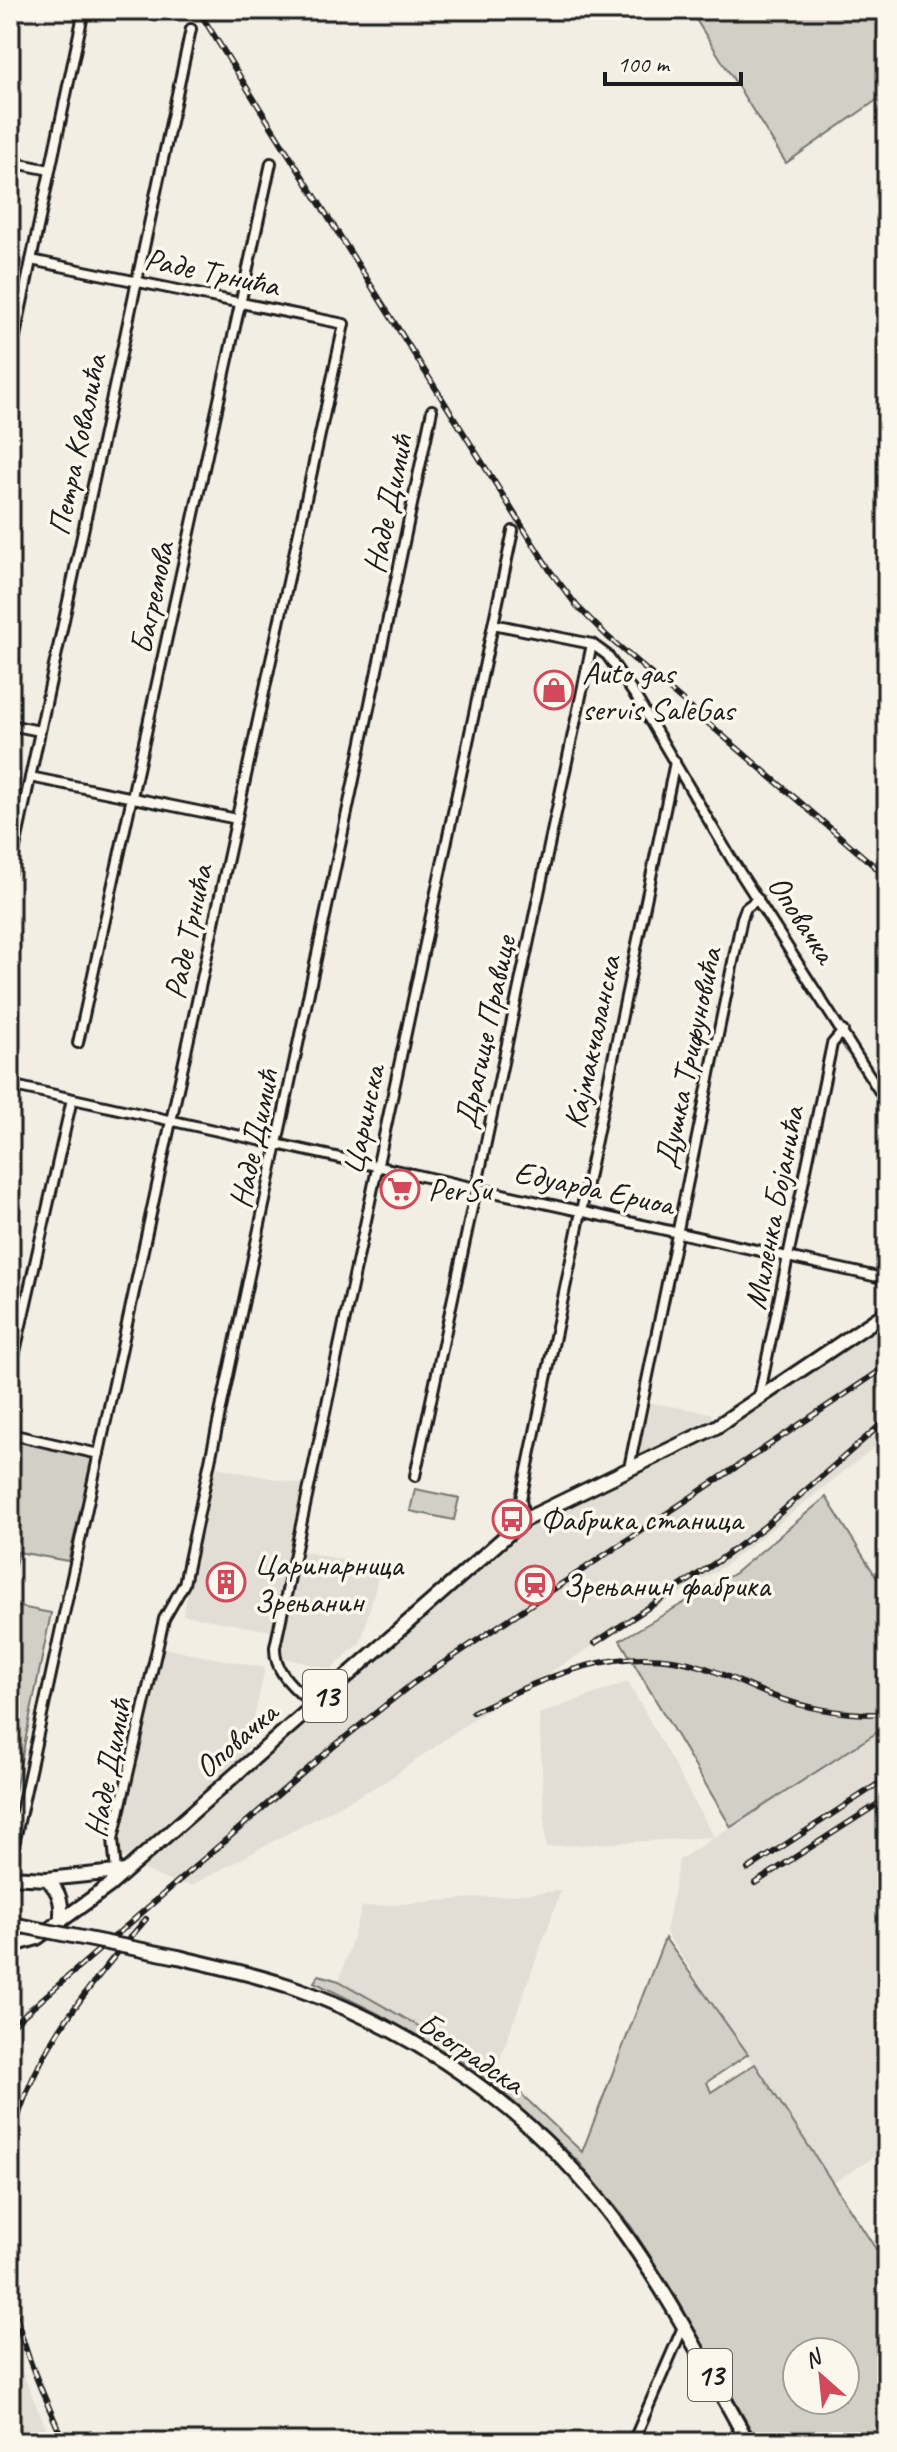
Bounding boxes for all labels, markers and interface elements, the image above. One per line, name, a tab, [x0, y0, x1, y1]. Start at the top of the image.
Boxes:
scale bar	[605, 36, 741, 86]
text: 100 m	[617, 49, 671, 79]
street label: Раде Трнића	[141, 238, 285, 307]
street label: Петра Ковалића	[38, 349, 117, 539]
street label: Наде Димић	[353, 430, 423, 577]
street label: Багремова	[120, 536, 184, 658]
place label: Auto gas servis SaleGas	[582, 652, 737, 730]
shop icon: Auto gas servis SaleGas	[533, 669, 575, 711]
street label: Раде Трнића	[154, 859, 223, 1003]
street label: Оповачка	[758, 867, 847, 973]
street label: Драгице Правице	[445, 930, 526, 1132]
street label: Душка Трифуновића	[645, 942, 732, 1172]
street label: Кајмакчаланска	[554, 950, 631, 1132]
street label: Царинска	[331, 1059, 395, 1178]
street label: Наде Димић	[219, 1065, 289, 1212]
street label: Миленка Бојанића	[734, 1101, 814, 1313]
street label: Едуарда Ериоа	[511, 1151, 680, 1225]
supermarket icon: PerSu	[379, 1168, 421, 1210]
place label: PerSu	[428, 1169, 494, 1210]
bus stop icon: Фабрика станица	[491, 1498, 533, 1540]
place label: Фабрика станица	[540, 1499, 745, 1540]
place label: Царинарница Зрењанин	[254, 1544, 405, 1622]
building icon: Царинарница Зрењанин	[205, 1561, 247, 1603]
station icon: Зрењанин фабрика	[514, 1564, 556, 1606]
place label: Зрењанин фабрика	[563, 1565, 772, 1606]
road number: 13	[303, 1670, 347, 1722]
street label: Оповачка	[186, 1691, 288, 1787]
street label: Наде Димић	[75, 1694, 142, 1841]
street label: Београдска	[410, 2003, 534, 2105]
north arrow	[781, 2336, 861, 2416]
text: N	[800, 2342, 828, 2375]
road number: 13	[688, 2349, 732, 2401]

